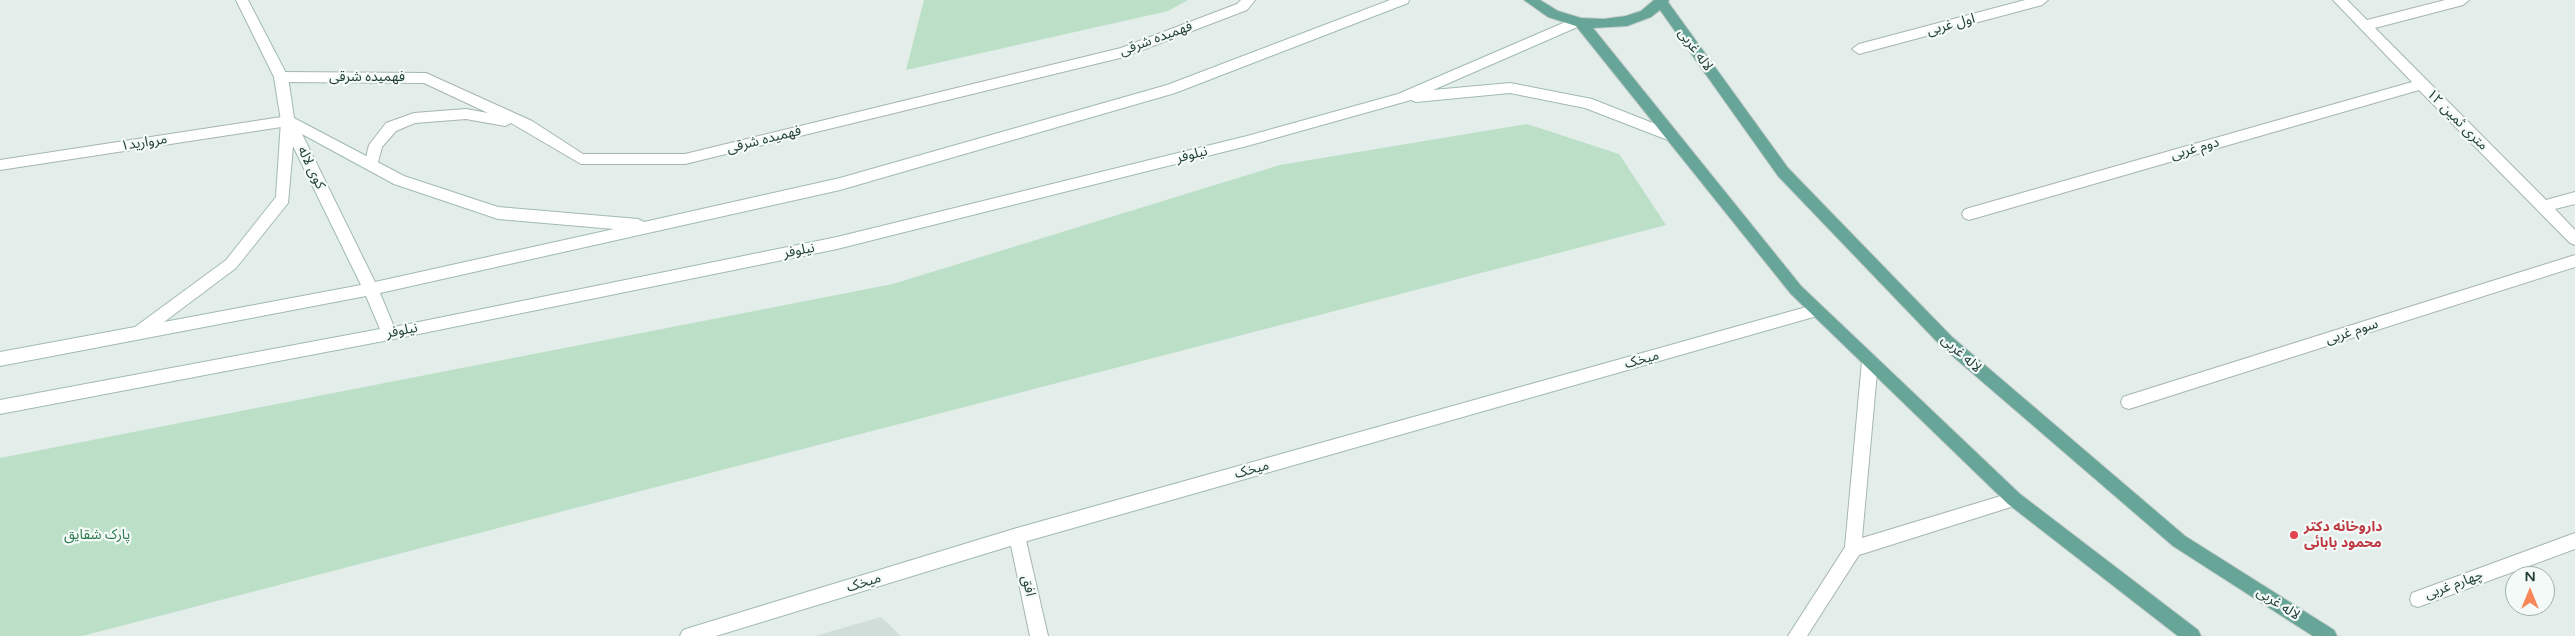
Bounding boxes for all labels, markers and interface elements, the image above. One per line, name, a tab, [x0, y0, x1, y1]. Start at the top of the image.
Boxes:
street label: اول غربی	[1925, 11, 1977, 39]
street label: فهمیده شرقی	[1117, 18, 1195, 60]
street label: لاله غربی	[1674, 25, 1716, 75]
street label: فهمیده شرقی	[329, 69, 405, 85]
street label: ۱۲ متری ثمین	[2423, 86, 2491, 154]
street label: فهمیده شرقی	[725, 123, 803, 157]
street label: مروارید۱	[120, 131, 168, 155]
street label: دوم غربی	[2169, 134, 2221, 164]
street label: نیلوفر	[1175, 143, 1209, 167]
street label: کوی لاله	[294, 144, 328, 192]
street label: نیلوفر	[782, 240, 816, 262]
street label: سوم غربی	[2324, 316, 2380, 348]
street label: نیلوفر	[385, 320, 419, 342]
street label: لاله غربی	[1937, 332, 1985, 376]
street label: میخک	[1623, 347, 1661, 373]
street label: میخک	[1233, 457, 1271, 483]
place label: داروخانه دکتر محمود بابائی	[2304, 519, 2382, 552]
park label: پارک شقایق	[64, 527, 130, 543]
marker: داروخانه دکتر محمود بابائی	[2288, 529, 2300, 541]
north arrow	[2505, 566, 2555, 616]
street label: چهارم غربی	[2423, 567, 2485, 603]
text: N	[2524, 568, 2536, 585]
street label: میخک	[845, 570, 883, 596]
street label: افق	[1018, 574, 1038, 598]
street label: لاله غربی	[2253, 584, 2303, 624]

